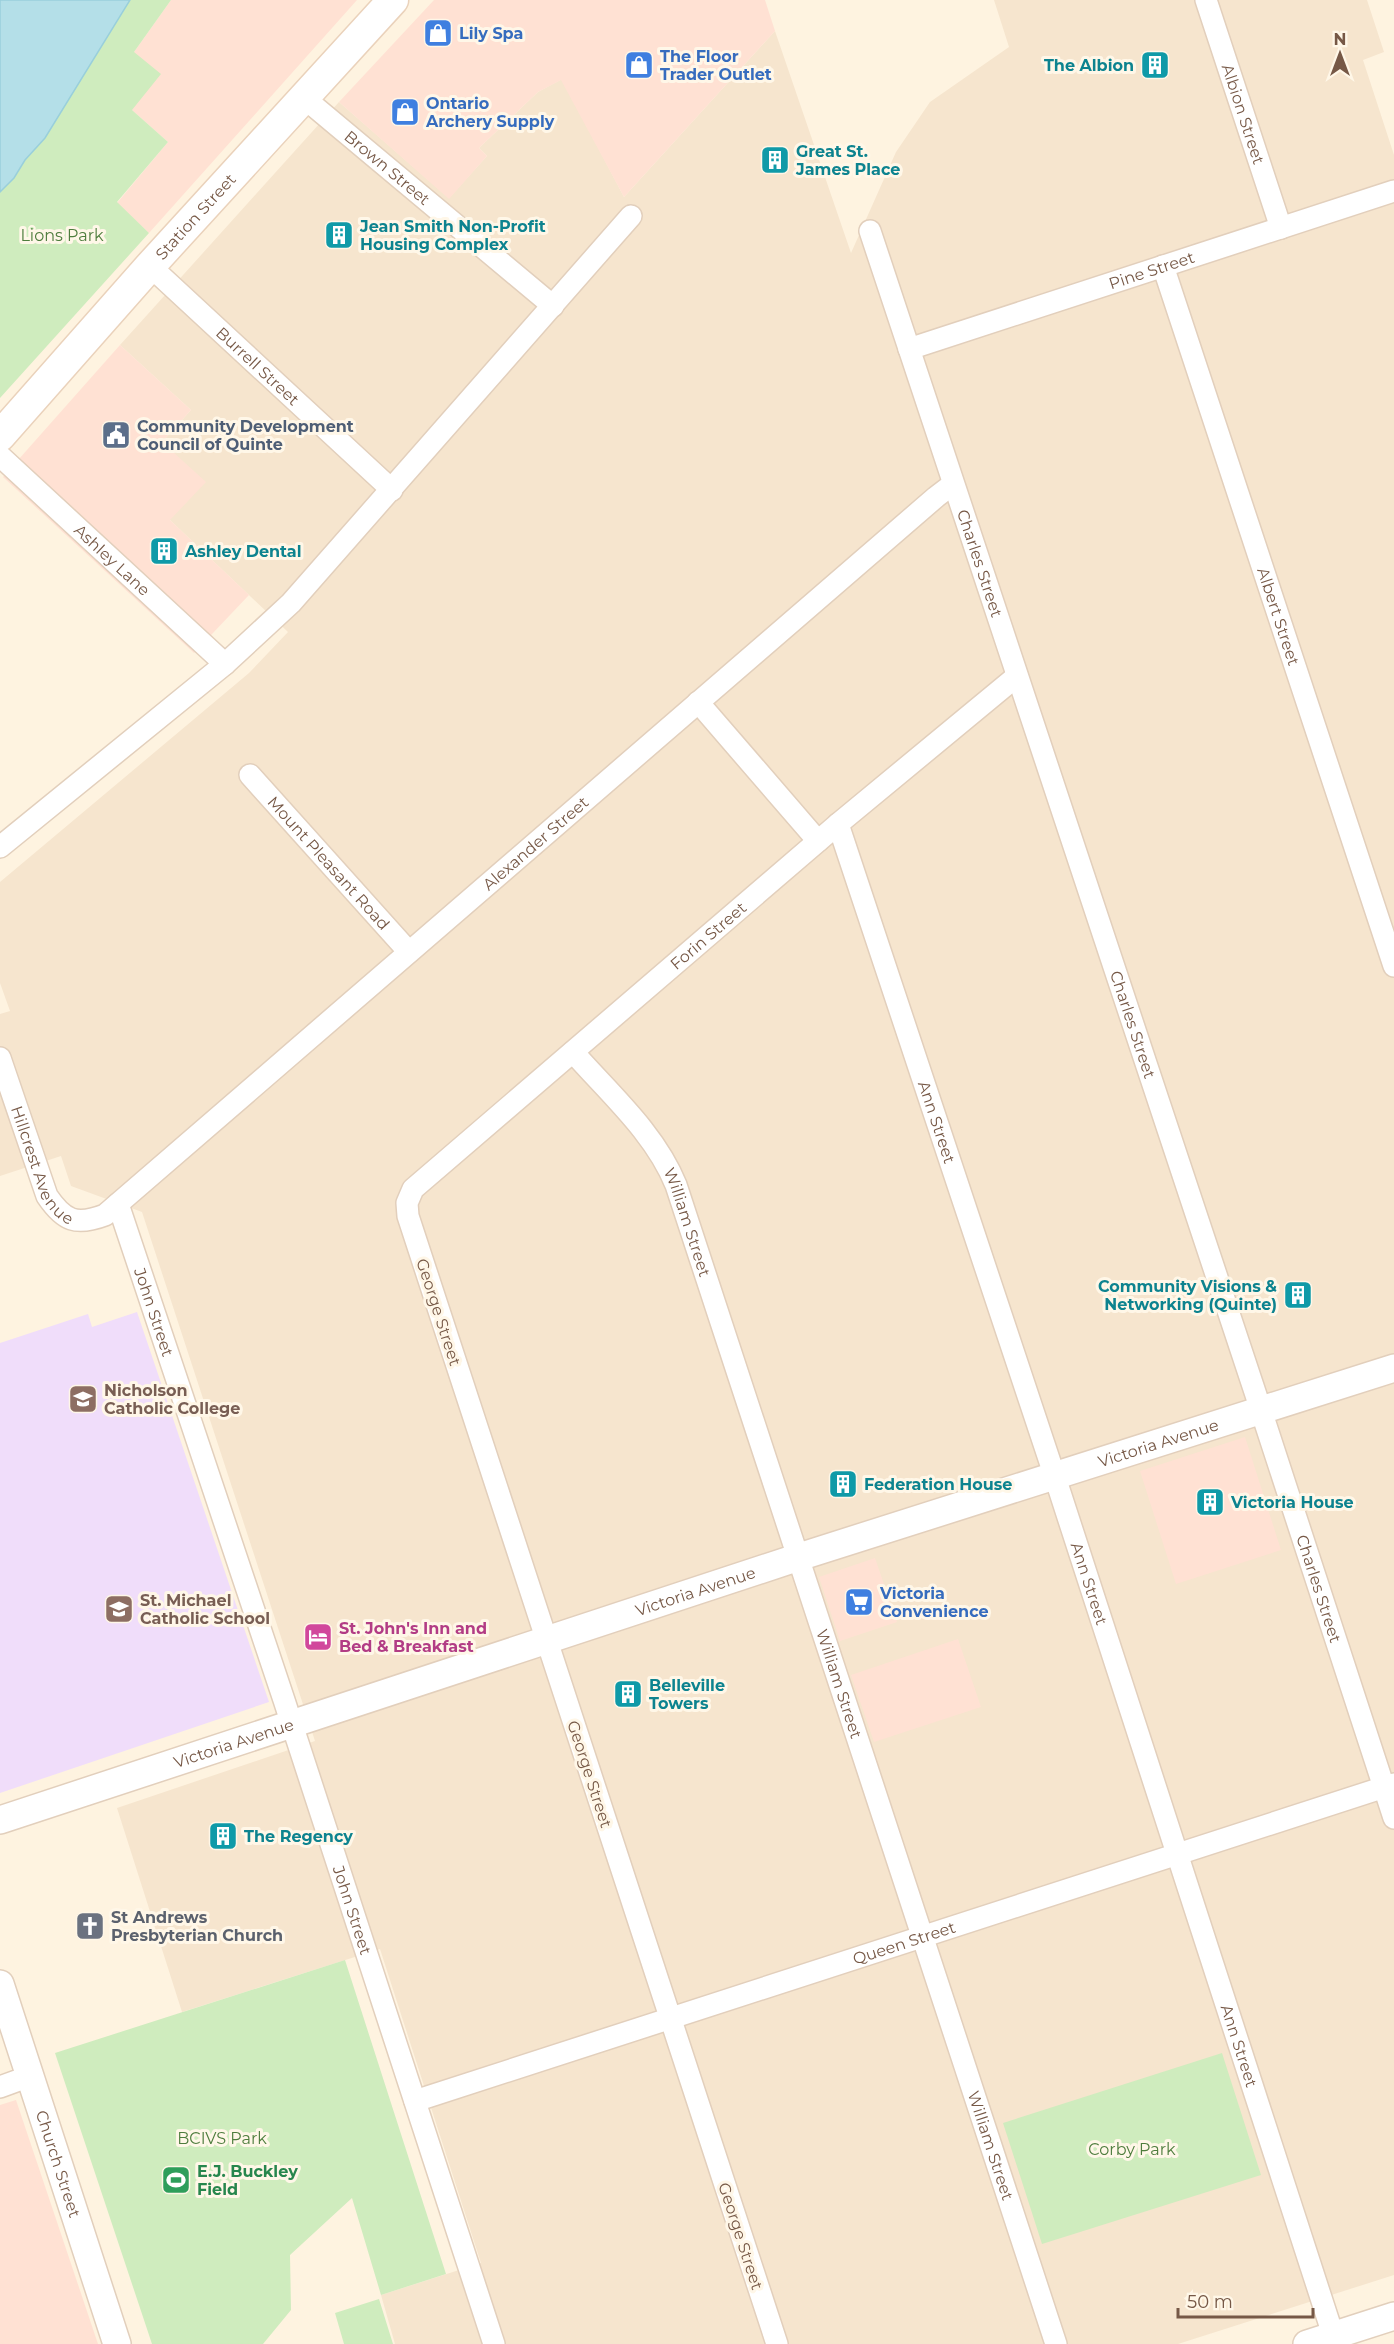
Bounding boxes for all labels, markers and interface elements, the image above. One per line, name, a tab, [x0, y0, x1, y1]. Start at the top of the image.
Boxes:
shop icon: Lily Spa	[422, 17, 454, 49]
place label: Lily Spa	[459, 24, 523, 43]
north arrow	[1310, 24, 1370, 84]
text: N	[1334, 30, 1346, 49]
place label: The Floor Trader Outlet	[660, 47, 772, 84]
shop icon: The Floor Trader Outlet	[623, 49, 655, 81]
building icon: The Albion	[1139, 49, 1171, 81]
place label: The Albion	[1044, 56, 1134, 75]
street label: Albion Street	[1218, 62, 1269, 167]
place label: Ontario Archery Supply	[425, 94, 555, 131]
shop icon: Ontario Archery Supply	[389, 96, 421, 128]
street label: Brown Street	[340, 127, 434, 209]
place label: Great St. James Place	[795, 142, 900, 179]
building icon: Great St. James Place	[759, 144, 791, 176]
street label: Station Street	[152, 169, 240, 264]
place label: Jean Smith Non-Profit Housing Complex	[359, 217, 546, 254]
building icon: Jean Smith Non-Profit Housing Complex	[323, 219, 355, 251]
park label: Lions Park	[20, 226, 104, 245]
street label: Pine Street	[1106, 248, 1197, 293]
street label: Burrell Street	[212, 323, 303, 410]
place label: Community Development Council of Quinte	[137, 417, 354, 454]
public building icon: Community Development Council of Quinte	[100, 419, 132, 451]
street label: Charles Street	[953, 507, 1007, 620]
street label: Ashley Lane	[70, 521, 154, 600]
building icon: Ashley Dental	[148, 535, 180, 567]
place label: Ashley Dental	[184, 542, 301, 561]
street label: Albert Street	[1253, 565, 1303, 668]
street label: Mount Pleasant Road	[264, 792, 393, 934]
street label: Alexander Street	[479, 792, 593, 894]
street label: Forin Street	[667, 898, 751, 974]
street label: Charles Street	[1106, 968, 1160, 1081]
street label: Ann Street	[914, 1078, 959, 1166]
street label: Hillcrest Avenue	[7, 1103, 76, 1229]
street label: William Street	[660, 1165, 715, 1280]
street label: George Street	[412, 1256, 465, 1369]
street label: John Street	[130, 1265, 178, 1360]
place label: Community Visions & Networking (Quinte)	[1098, 1277, 1277, 1314]
building icon: Community Visions & Networking (Quinte)	[1282, 1279, 1314, 1311]
place label: Nicholson Catholic College	[104, 1381, 240, 1418]
school or university icon: Nicholson Catholic College	[67, 1383, 99, 1415]
street label: Victoria Avenue	[1096, 1415, 1221, 1471]
building icon: Federation House	[827, 1468, 859, 1500]
place label: Federation House	[864, 1475, 1012, 1494]
building icon: Victoria House	[1194, 1486, 1226, 1518]
place label: Victoria House	[1230, 1493, 1353, 1512]
street label: Charles Street	[1292, 1532, 1345, 1646]
street label: Ann Street	[1067, 1540, 1111, 1628]
street label: Victoria Avenue	[633, 1563, 758, 1620]
place label: Victoria Convenience	[879, 1584, 989, 1621]
supermarket icon: Victoria Convenience	[843, 1586, 875, 1618]
place label: St. Michael Catholic School	[140, 1591, 270, 1628]
school or university icon: St. Michael Catholic School	[103, 1593, 135, 1625]
place label: St. John's Inn and Bed & Breakfast	[339, 1619, 487, 1656]
hotel icon: St. John's Inn and Bed & Breakfast	[302, 1621, 334, 1653]
street label: William Street	[812, 1627, 866, 1741]
place label: Belleville Towers	[649, 1676, 725, 1713]
building icon: Belleville Towers	[612, 1678, 644, 1710]
street label: Victoria Avenue	[171, 1715, 296, 1772]
street label: George Street	[563, 1718, 616, 1831]
building icon: The Regency	[207, 1820, 239, 1852]
place label: The Regency	[244, 1827, 353, 1846]
street label: John Street	[328, 1862, 376, 1958]
place label: St Andrews Presbyterian Church	[111, 1908, 283, 1945]
church icon: St Andrews Presbyterian Church	[74, 1910, 106, 1942]
street label: Queen Street	[850, 1917, 958, 1969]
street label: Ann Street	[1217, 2002, 1261, 2090]
street label: William Street	[964, 2089, 1017, 2203]
street label: Church Street	[32, 2108, 84, 2220]
park label: BCIVS Park	[177, 2129, 267, 2148]
park label: Corby Park	[1088, 2140, 1176, 2159]
place label: E.J. Buckley Field	[197, 2162, 298, 2199]
sports icon: E.J. Buckley Field	[160, 2164, 192, 2196]
street label: George Street	[714, 2180, 767, 2293]
scale bar	[1178, 2281, 1313, 2319]
text: 50 m	[1187, 2291, 1233, 2313]

